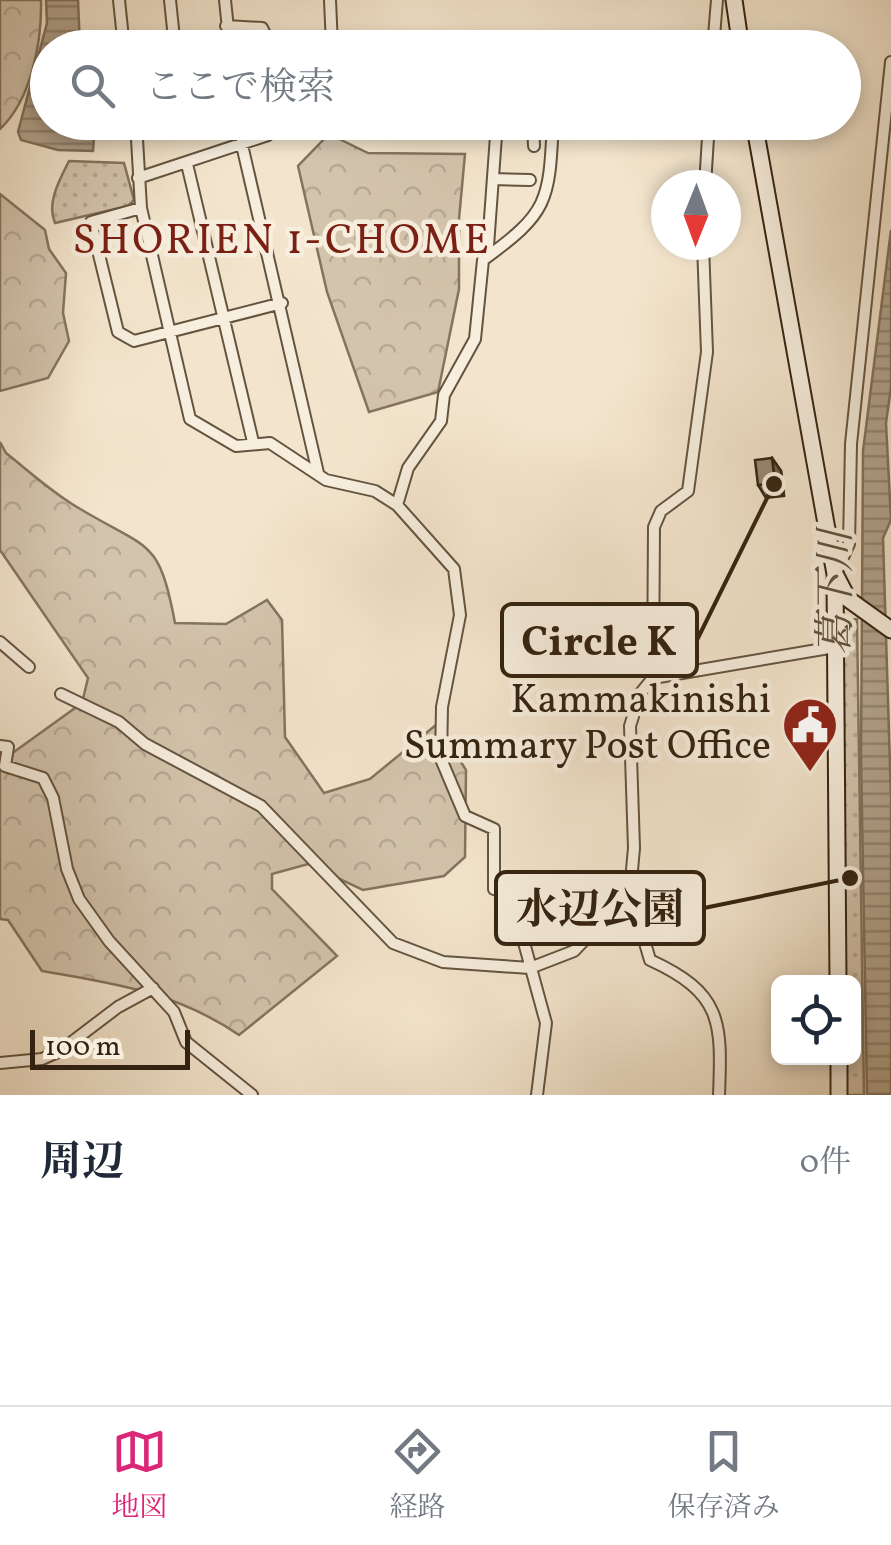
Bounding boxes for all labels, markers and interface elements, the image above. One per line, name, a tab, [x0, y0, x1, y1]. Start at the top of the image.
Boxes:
search box	[30, 30, 861, 140]
icon: search	[65, 58, 120, 113]
text: ここで検索	[145, 63, 335, 116]
north arrow	[651, 170, 741, 260]
district label: SHORIEN 1-CHOME	[73, 213, 492, 272]
water label: 葛下川	[809, 526, 868, 656]
callout: Circle K	[502, 604, 697, 676]
text: Circle K	[521, 615, 677, 674]
place label: Kammakinishi Summary Post Office	[403, 674, 771, 776]
public building icon: Kammakinishi Summary Post Office	[780, 695, 840, 774]
callout: 水辺公園	[496, 872, 704, 944]
text: 水辺公園	[516, 883, 684, 942]
map controls	[771, 975, 861, 1065]
button: locate	[771, 975, 861, 1065]
scale bar	[30, 1025, 190, 1070]
text: 100 m	[45, 1028, 120, 1067]
text: 周辺	[40, 1135, 124, 1194]
text: 0件	[800, 1142, 851, 1186]
tab: 地図	[111, 1424, 167, 1528]
tab: 経路	[389, 1424, 446, 1528]
tab: 保存済み	[668, 1424, 780, 1528]

